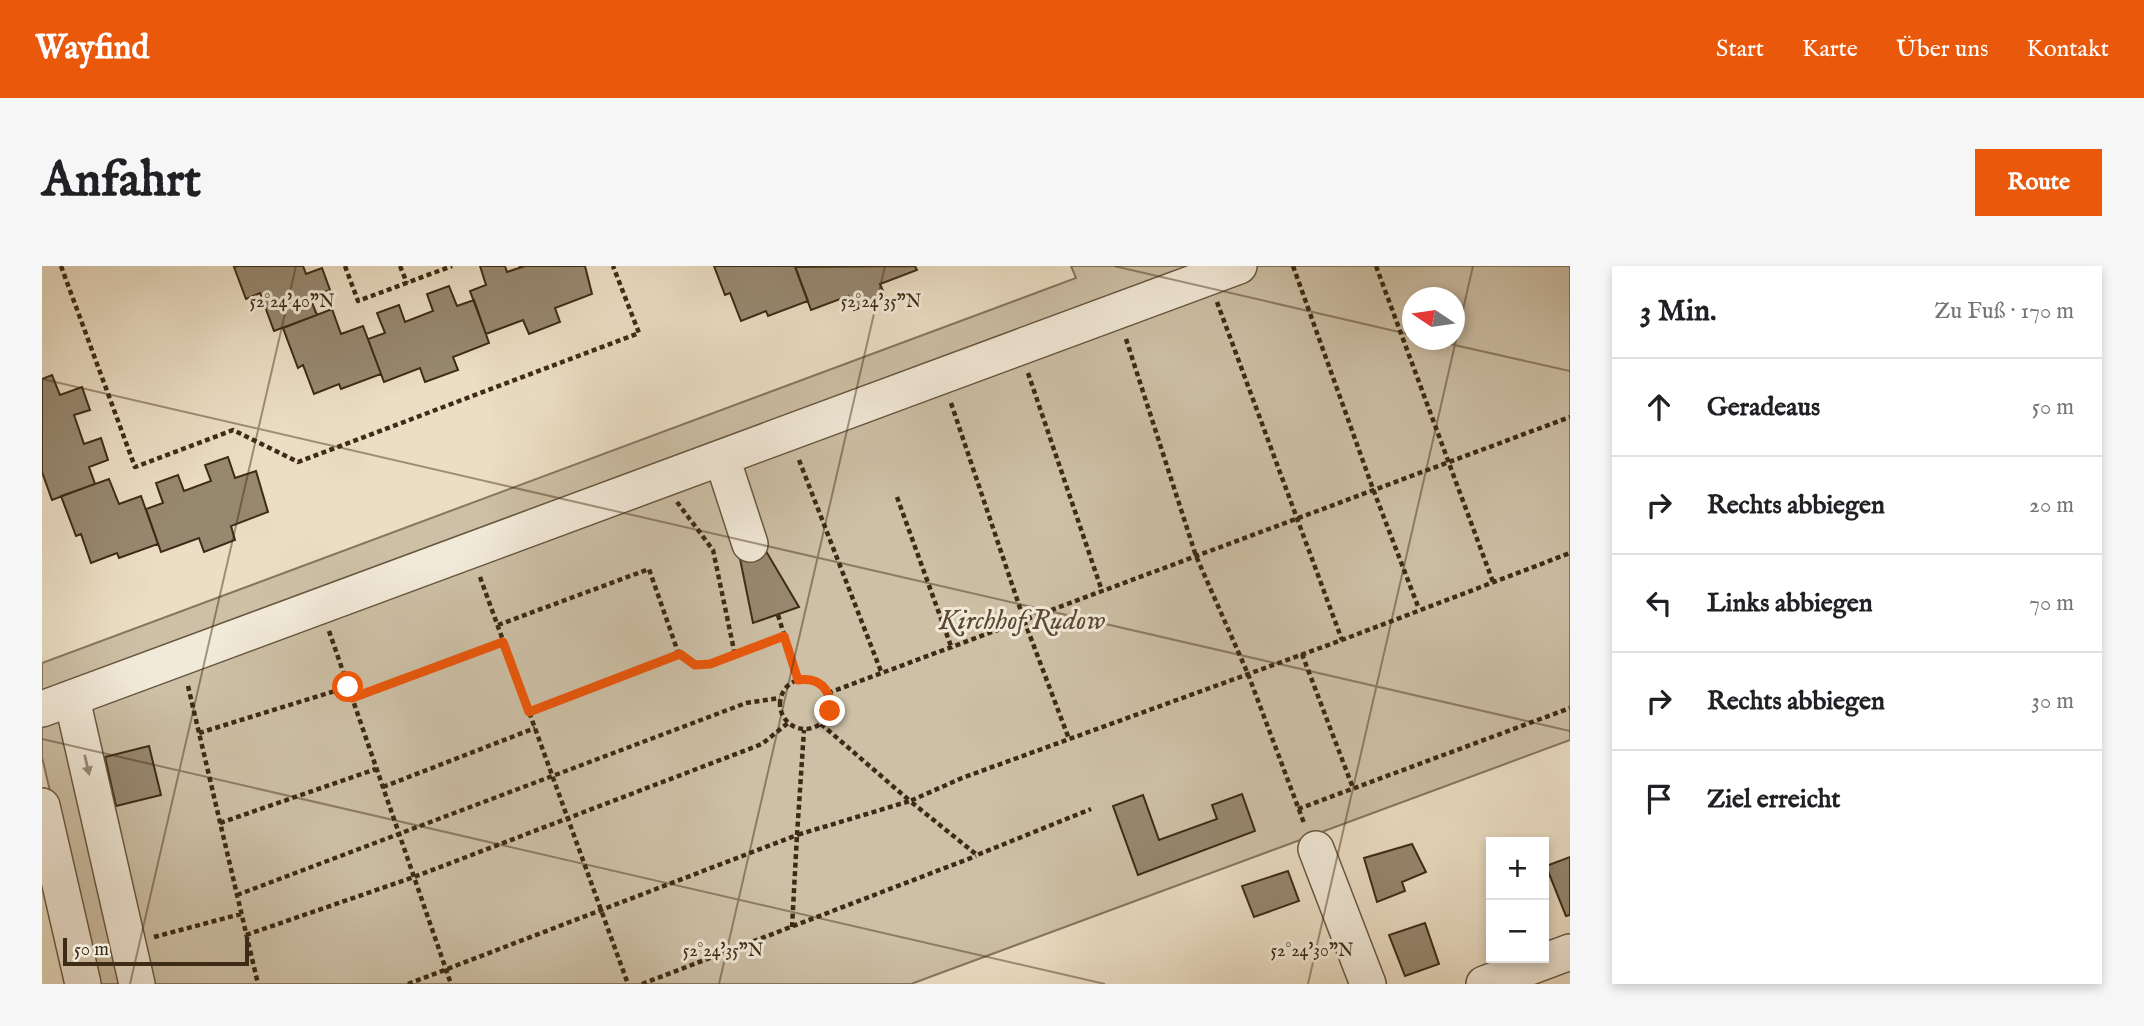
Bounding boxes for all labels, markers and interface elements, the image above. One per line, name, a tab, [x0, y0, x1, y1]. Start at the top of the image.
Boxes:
text: Wayfind	[35, 28, 149, 70]
text: Start	[1716, 34, 1764, 65]
text: Karte	[1802, 34, 1858, 65]
text: Über uns	[1896, 34, 1988, 65]
text: Kontakt	[2026, 34, 2109, 65]
button: Route	[1975, 149, 2102, 216]
text: Anfahrt	[42, 151, 201, 213]
north arrow	[1402, 287, 1465, 350]
text: 52°24'40"N	[249, 291, 335, 314]
text: 52°24'35"N	[841, 291, 922, 314]
text: 3 Min.	[1640, 293, 1716, 331]
text: Zu Fuß · 170 m	[1934, 297, 2074, 326]
icon: ahead	[1640, 388, 1678, 426]
text: Geradeaus	[1707, 391, 1820, 424]
text: 50 m	[2032, 393, 2074, 422]
icon: right	[1640, 486, 1678, 524]
text: Rechts abbiegen	[1707, 489, 1885, 522]
text: 20 m	[2029, 491, 2074, 520]
icon: left	[1640, 584, 1678, 622]
text: Links abbiegen	[1707, 587, 1873, 620]
text: 70 m	[2029, 589, 2074, 618]
park label: Kirchhof Rudow	[938, 604, 1105, 639]
route start	[332, 671, 363, 702]
icon: right	[1640, 682, 1678, 720]
text: Rechts abbiegen	[1707, 685, 1885, 718]
text: 30 m	[2031, 687, 2074, 716]
route end	[814, 695, 845, 726]
one-way arrow	[82, 754, 93, 776]
icon: arrive	[1640, 780, 1678, 818]
text: Ziel erreicht	[1707, 783, 1840, 816]
map controls	[1486, 837, 1549, 963]
button: +	[1486, 837, 1549, 900]
button: −	[1486, 900, 1549, 963]
scale bar	[63, 935, 248, 967]
text: 50 m	[74, 938, 109, 962]
text: 52°24'35"N	[683, 940, 764, 963]
text: 52°24'30"N	[1271, 940, 1354, 963]

